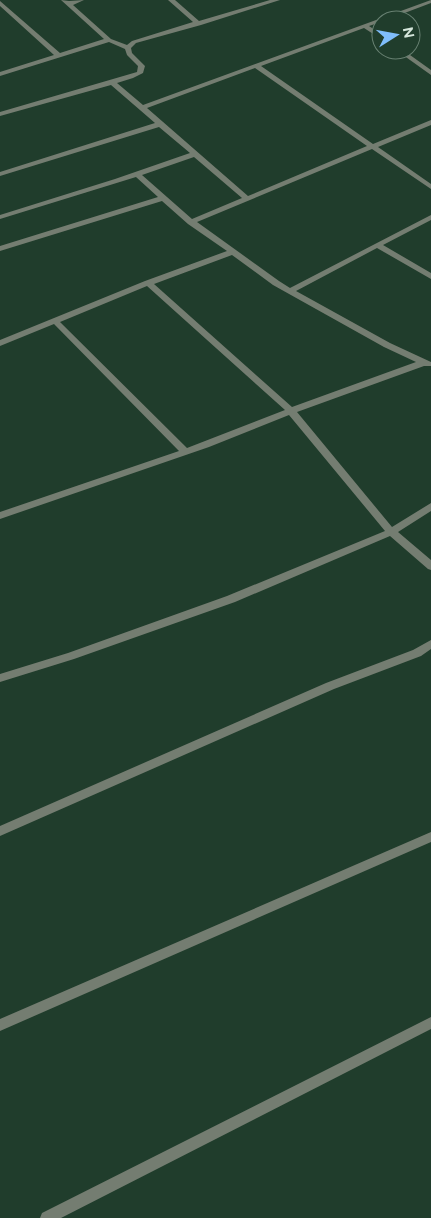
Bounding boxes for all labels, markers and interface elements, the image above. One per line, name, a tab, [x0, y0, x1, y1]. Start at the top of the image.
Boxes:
north arrow	[371, 10, 421, 60]
text: N	[400, 26, 418, 39]

